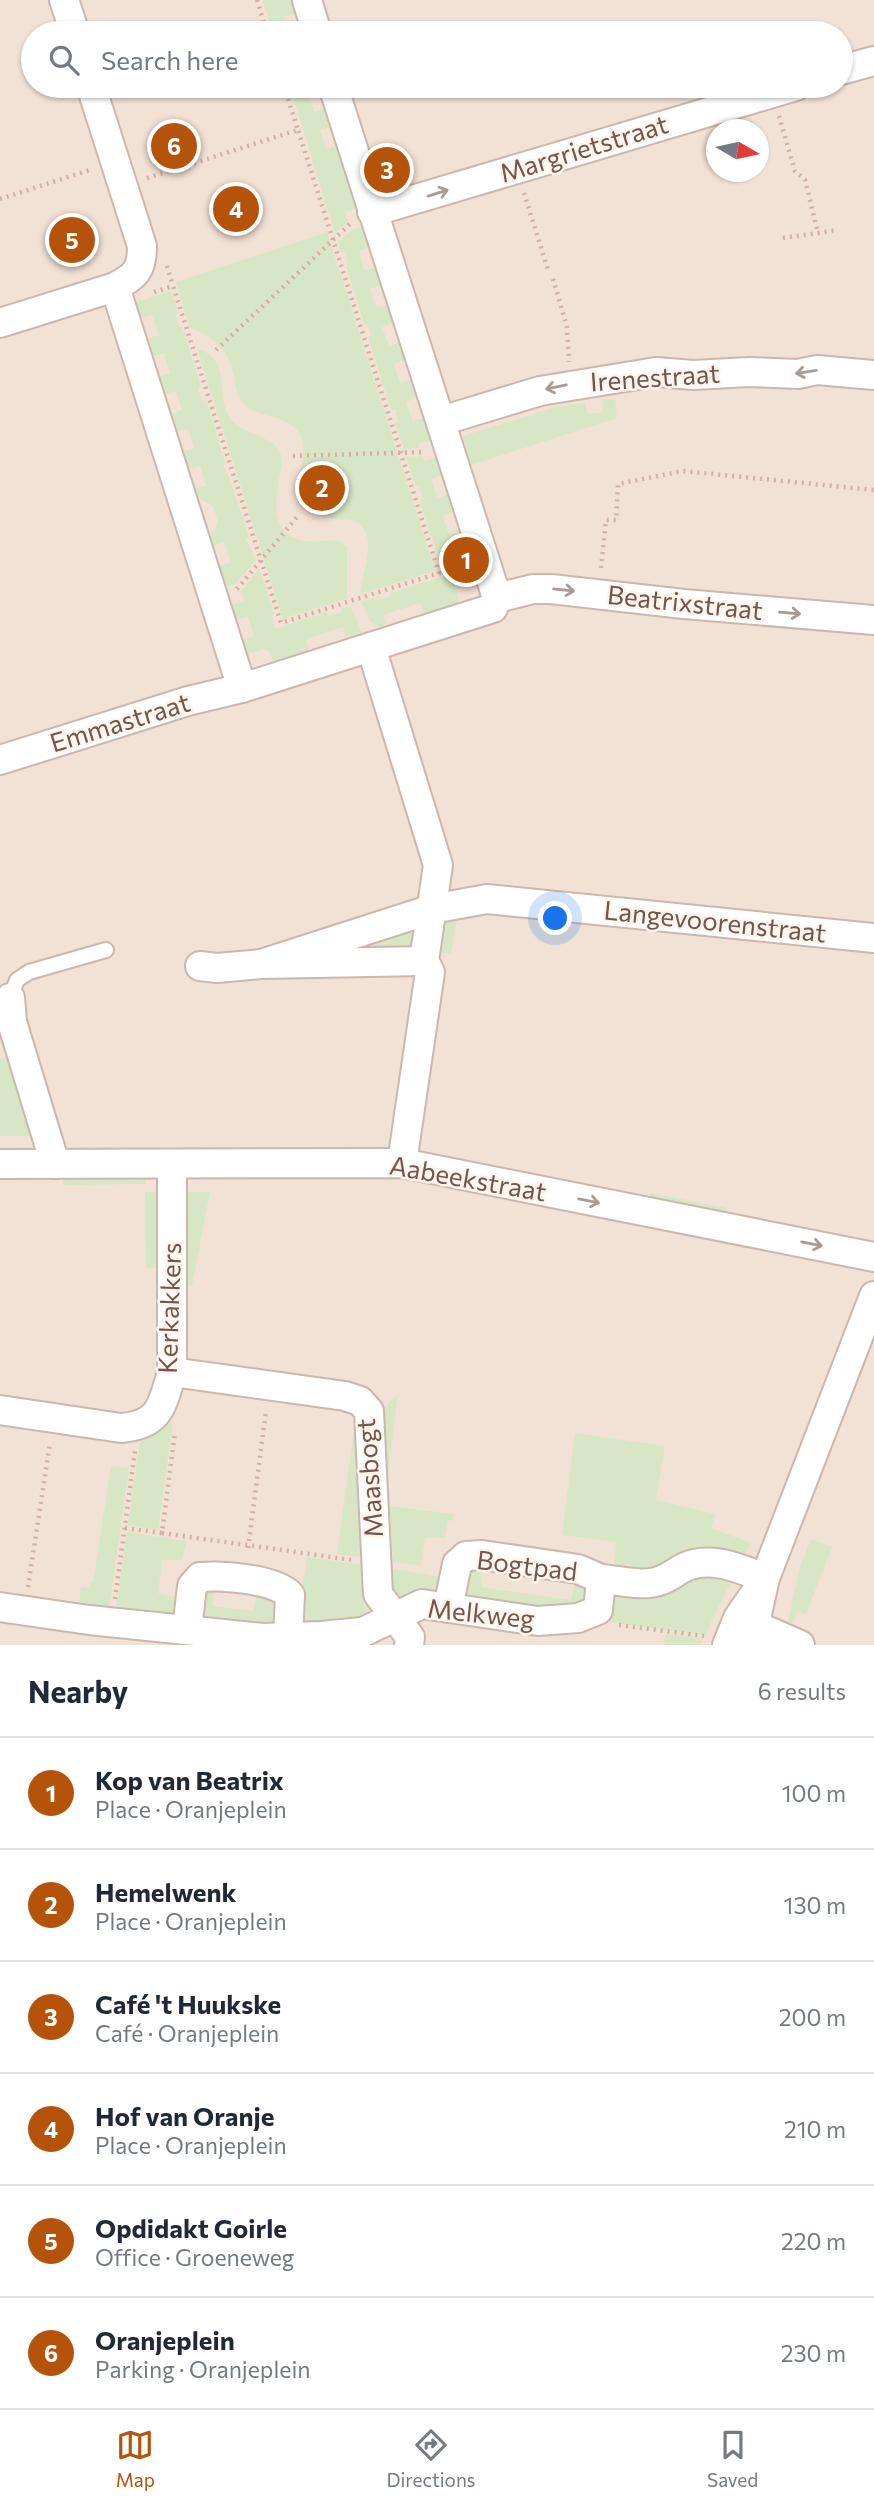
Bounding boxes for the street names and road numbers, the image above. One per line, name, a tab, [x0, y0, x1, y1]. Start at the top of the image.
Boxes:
street label: Margrietstraat	[496, 107, 671, 188]
street label: Irenestraat	[589, 357, 721, 396]
street label: Beatrixstraat	[606, 578, 764, 625]
street label: Emmastraat	[46, 686, 193, 758]
street label: Langevoorenstraat	[602, 893, 828, 948]
street label: Aabeekstraat	[387, 1148, 549, 1207]
street label: Kerkakkers	[151, 1242, 186, 1374]
street label: Maasbogt	[349, 1418, 388, 1539]
street label: Bogtpad	[475, 1543, 579, 1586]
street label: Melkweg	[426, 1591, 536, 1634]

